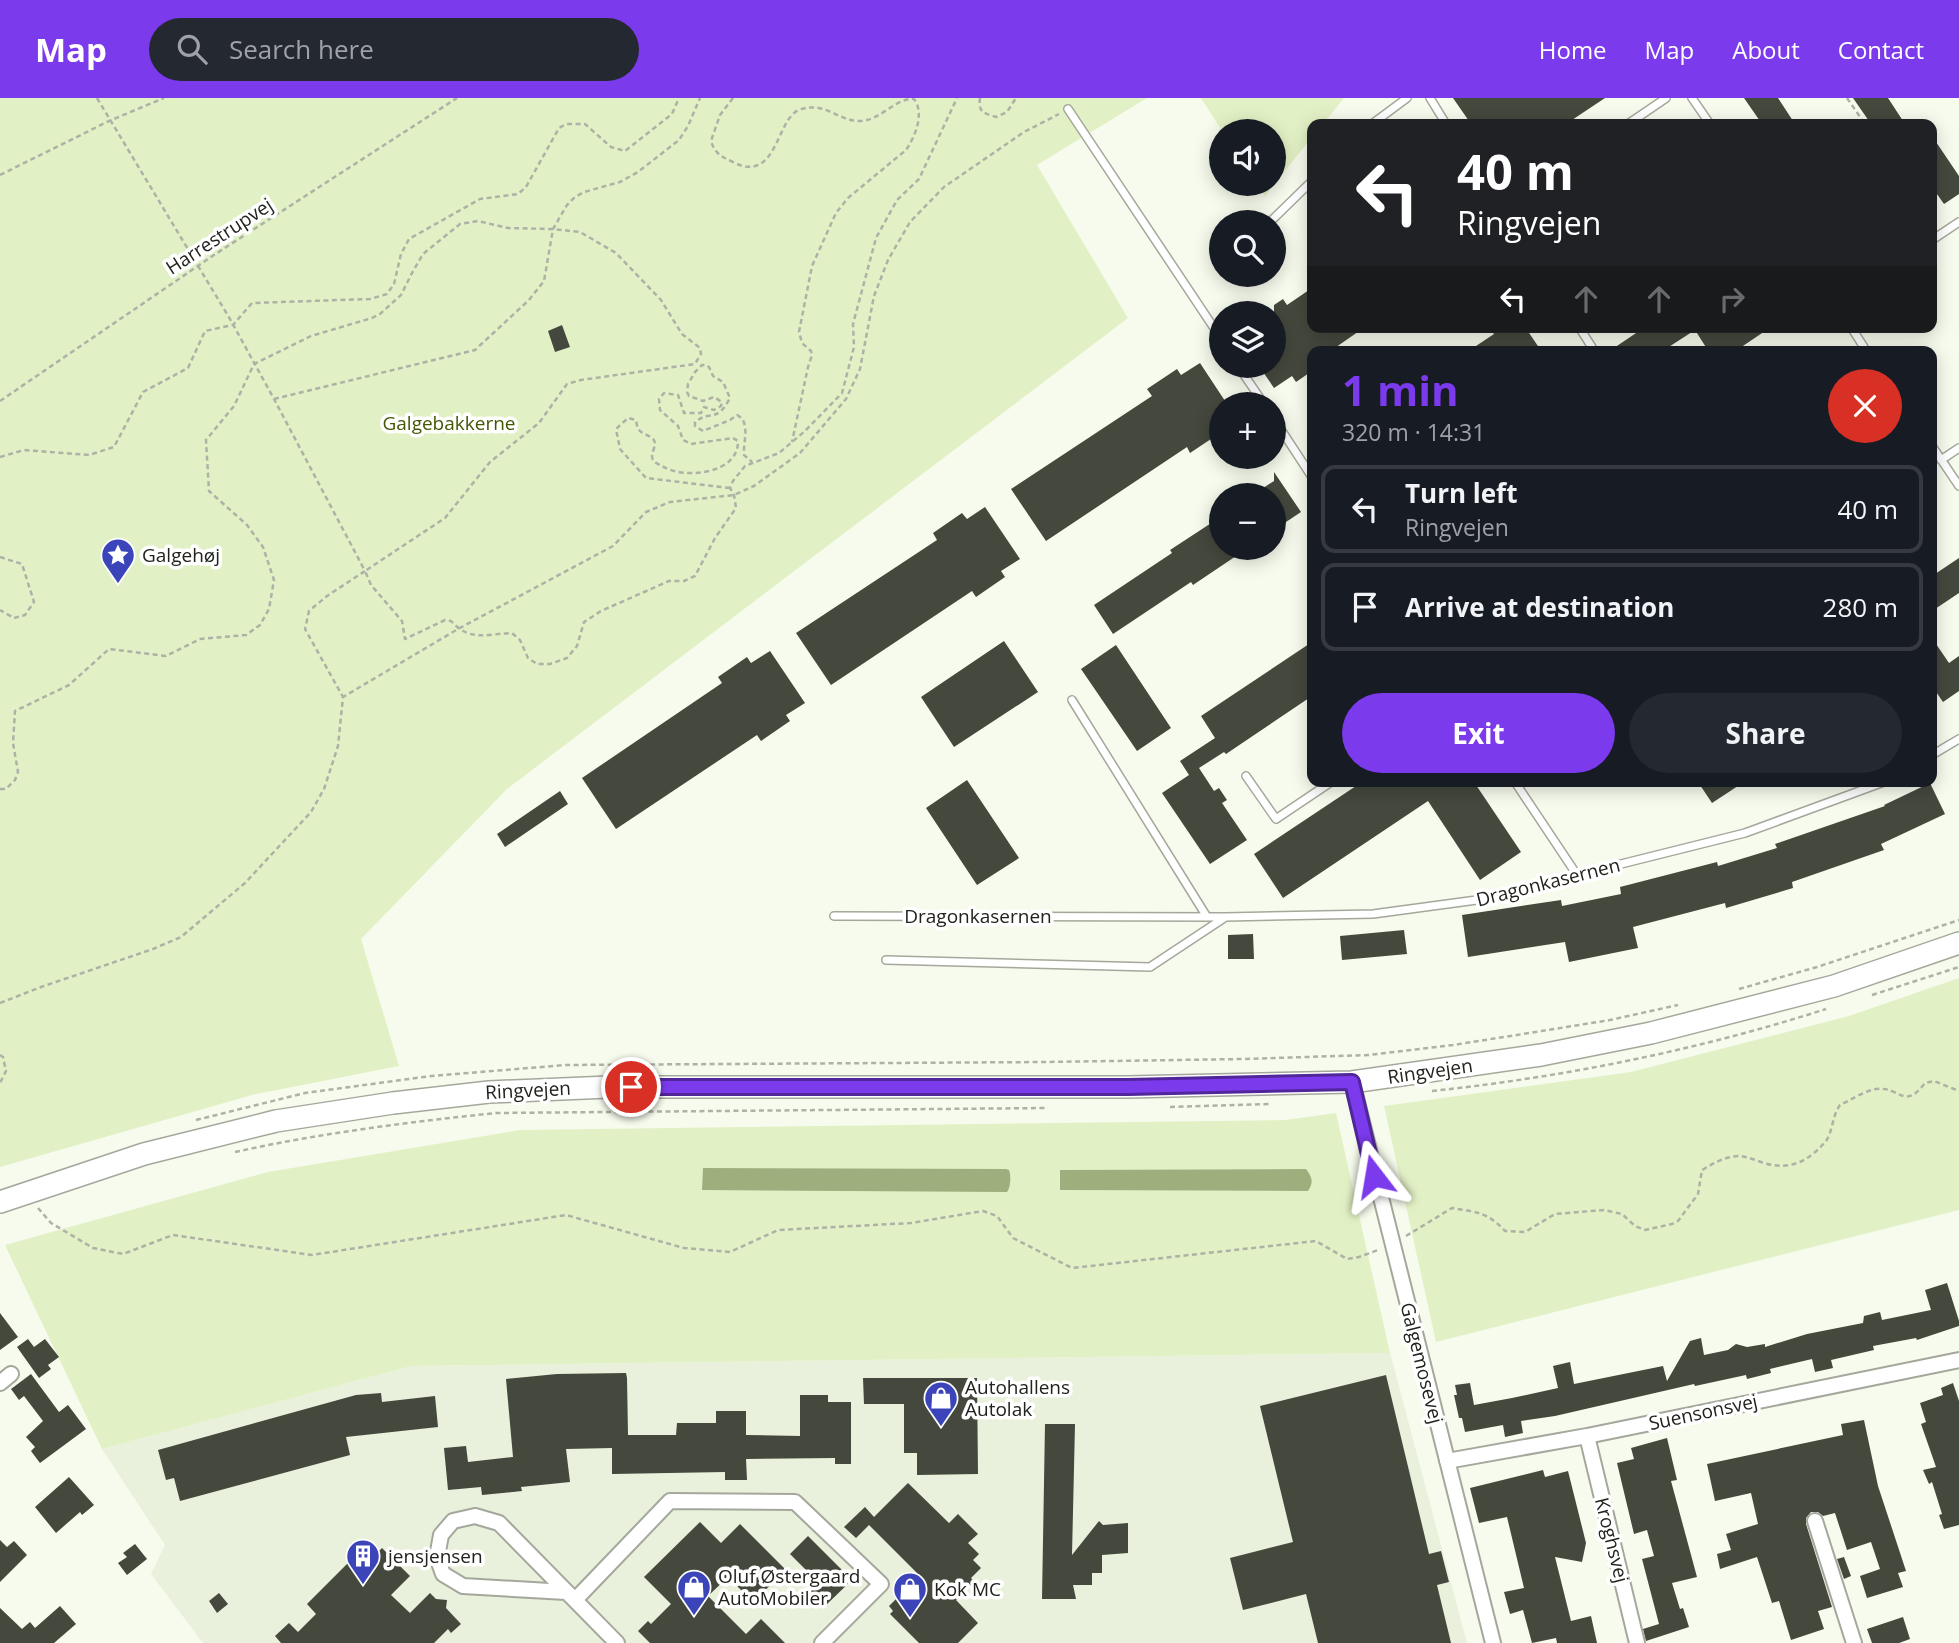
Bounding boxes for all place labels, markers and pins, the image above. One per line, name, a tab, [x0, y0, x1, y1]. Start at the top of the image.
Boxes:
place icon: Galgehøj	[99, 536, 137, 585]
place label: Galgehøj	[142, 542, 220, 568]
pin	[601, 1057, 661, 1117]
place label: Autohallens Autolak	[965, 1374, 1070, 1422]
shop icon: Autohallens Autolak	[922, 1379, 960, 1428]
building icon: jensjensen	[344, 1537, 382, 1586]
place label: jensjensen	[386, 1543, 483, 1569]
place label: Oluf Østergaard AutoMobiler	[718, 1563, 860, 1611]
shop icon: Oluf Østergaard AutoMobiler	[675, 1568, 713, 1617]
shop icon: Kok MC	[891, 1570, 929, 1619]
place label: Kok MC	[934, 1576, 1001, 1602]

